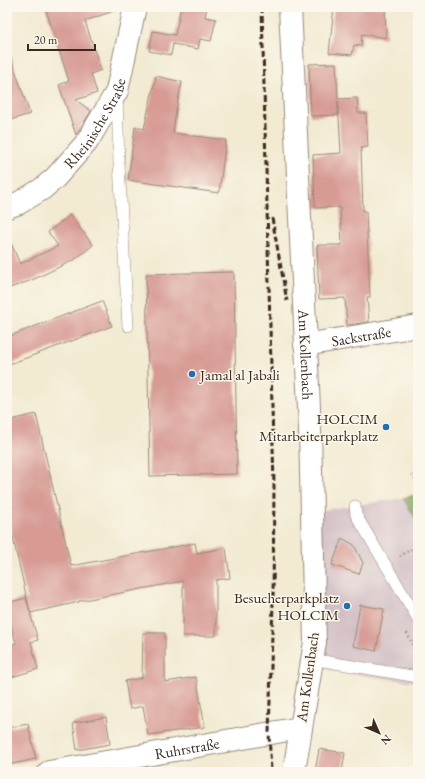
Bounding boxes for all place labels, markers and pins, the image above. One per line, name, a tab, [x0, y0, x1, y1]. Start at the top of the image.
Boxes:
place label: Jamal al Jabali	[198, 365, 280, 384]
marker: Jamal al Jabali	[187, 369, 197, 379]
place label: HOLCIM Mitarbeiterparkplatz	[259, 409, 378, 445]
marker: HOLCIM Mitarbeiterparkplatz	[381, 422, 391, 432]
place label: Besucherparkplatz HOLCIM	[234, 588, 339, 624]
marker: Besucherparkplatz HOLCIM	[342, 601, 352, 611]

